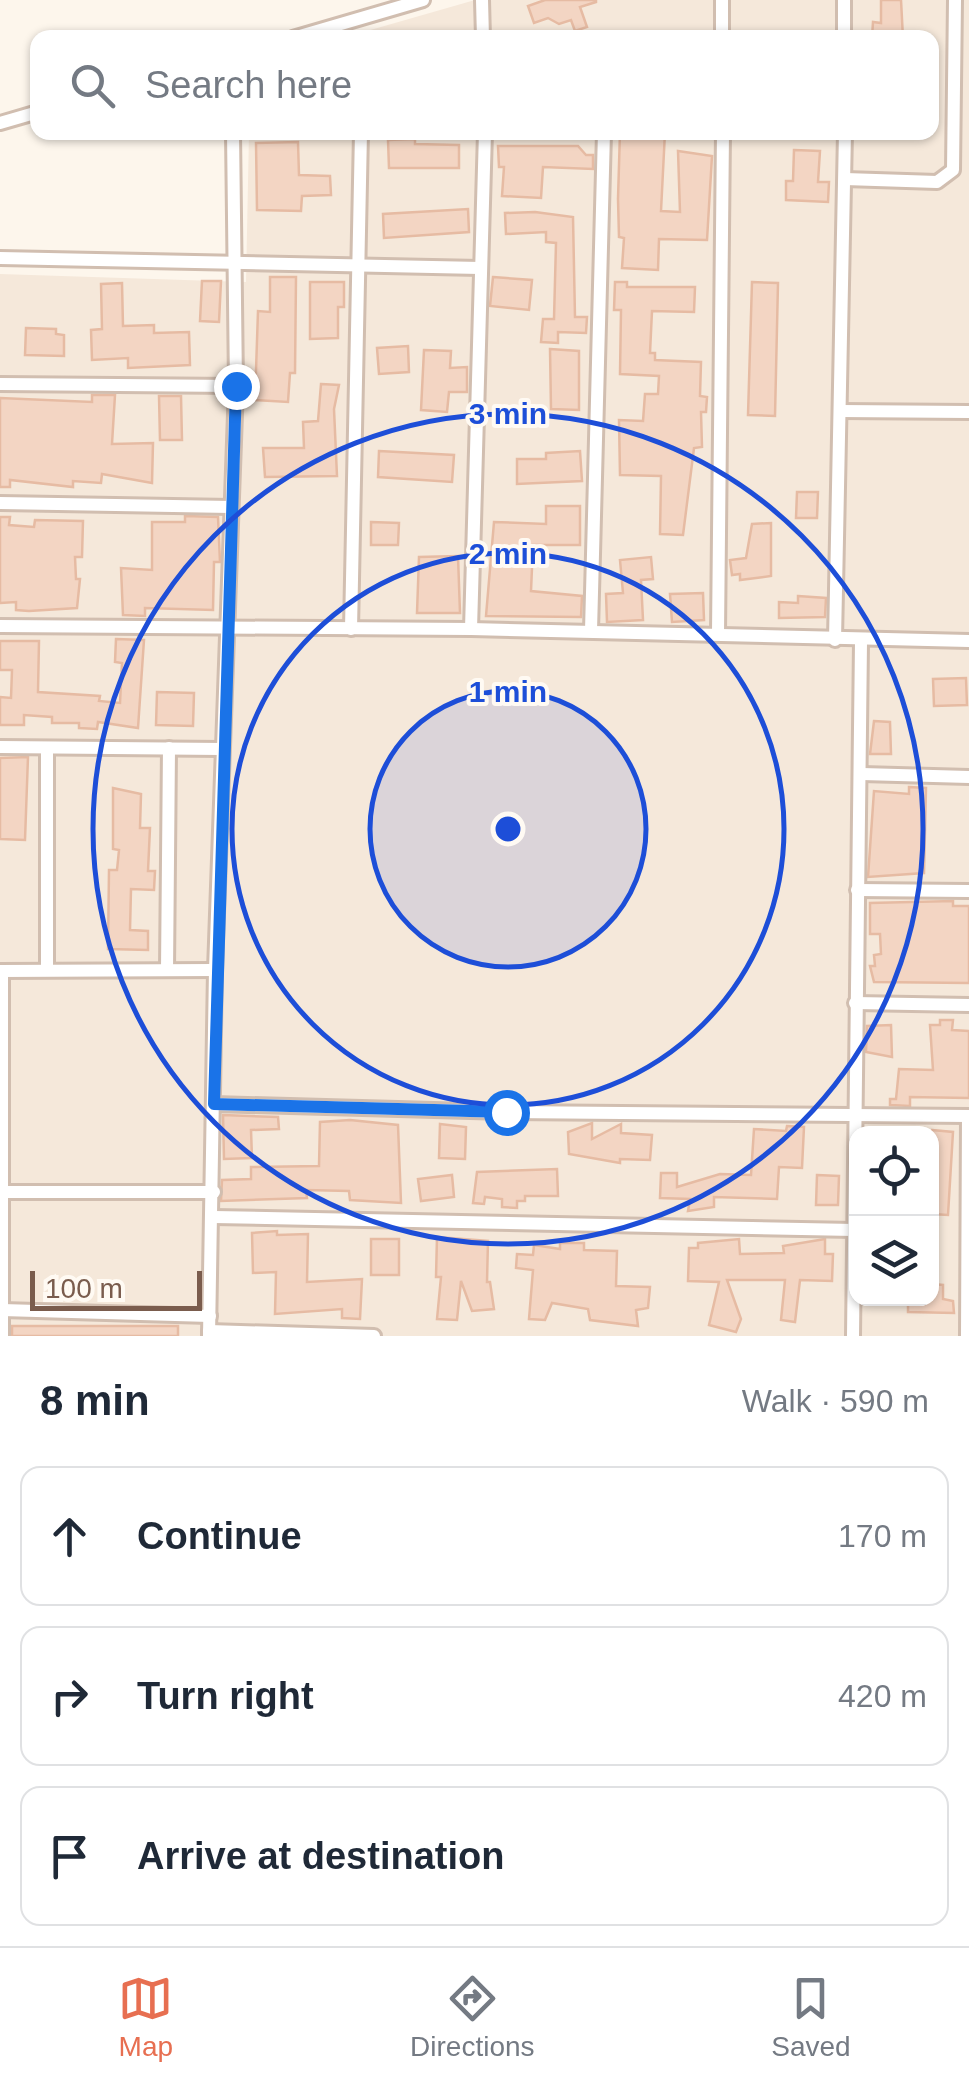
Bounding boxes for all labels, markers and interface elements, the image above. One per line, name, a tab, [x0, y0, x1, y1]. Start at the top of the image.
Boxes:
search box	[30, 30, 939, 140]
icon: search	[65, 58, 120, 113]
text: Search here	[145, 64, 352, 106]
route end	[214, 364, 260, 410]
text: 3 min	[469, 397, 547, 430]
text: 2 min	[469, 537, 547, 570]
text: 1 min	[469, 675, 547, 708]
centre of rings	[490, 811, 526, 847]
route start	[484, 1090, 530, 1136]
map controls	[849, 1126, 939, 1306]
button: locate	[849, 1126, 939, 1216]
button: layers	[849, 1216, 939, 1306]
scale bar	[30, 1266, 202, 1310]
text: 100 m	[45, 1273, 123, 1304]
text: 8 min	[40, 1377, 150, 1424]
text: Walk · 590 m	[742, 1383, 929, 1419]
icon: ahead	[42, 1509, 97, 1564]
text: Continue	[137, 1515, 302, 1557]
text: 170 m	[838, 1518, 927, 1554]
icon: right	[42, 1669, 97, 1724]
text: Turn right	[137, 1675, 314, 1717]
text: 420 m	[838, 1678, 927, 1714]
icon: arrive	[42, 1829, 97, 1884]
text: Arrive at destination	[137, 1835, 504, 1877]
tab: Map	[118, 1971, 173, 2063]
tab: Directions	[410, 1971, 535, 2063]
tab: Saved	[771, 1971, 851, 2063]

